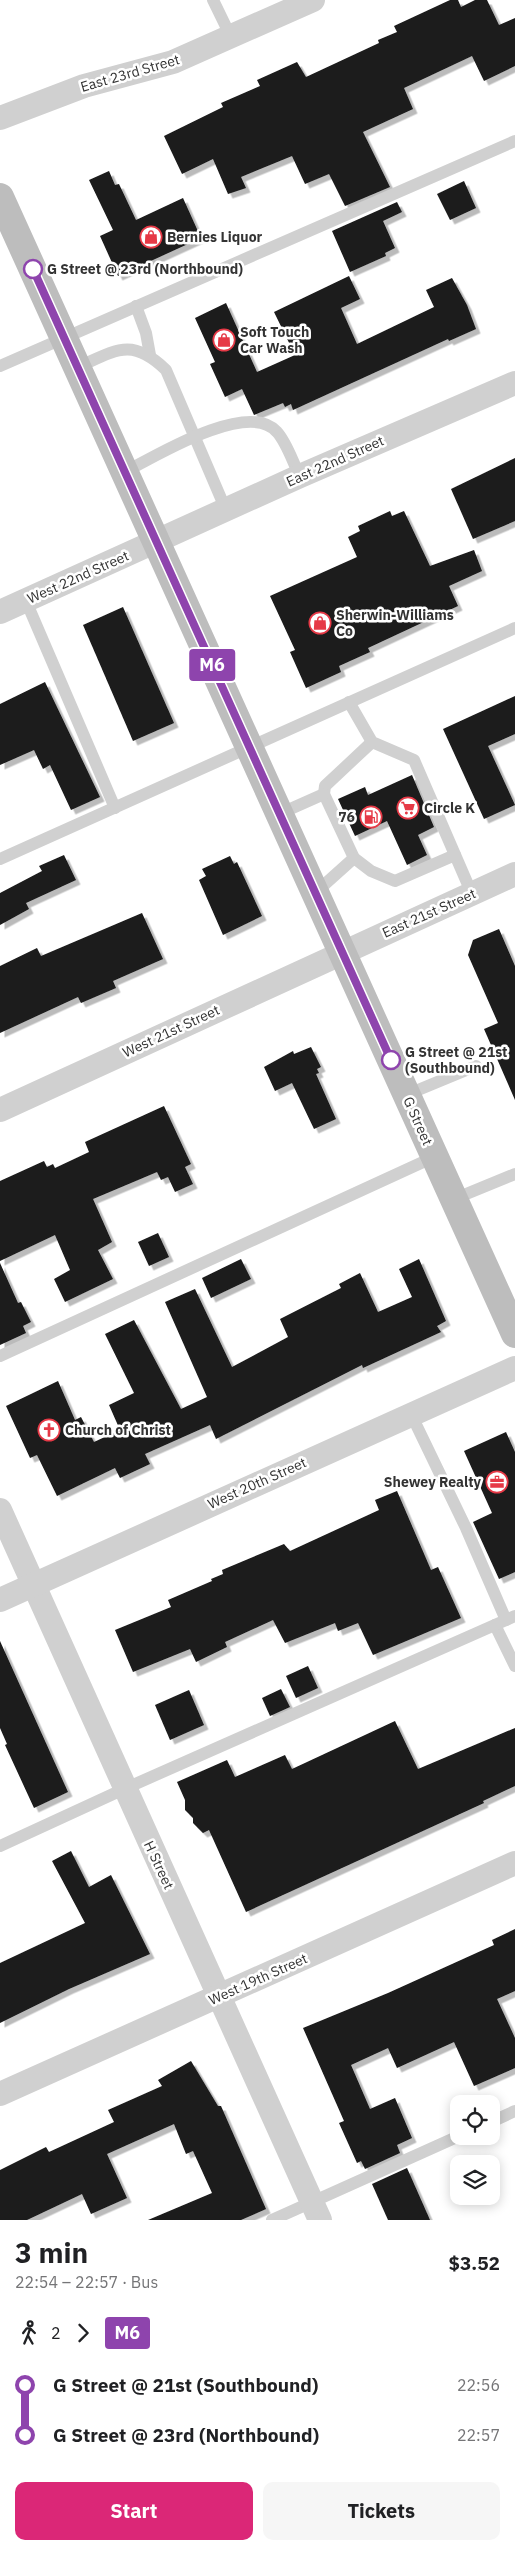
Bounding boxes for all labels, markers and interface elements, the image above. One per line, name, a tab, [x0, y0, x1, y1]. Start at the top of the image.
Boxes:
street label: East 23rd Street	[78, 50, 182, 96]
shop icon: Bernies Liquor	[139, 225, 163, 249]
place label: Bernies Liquor	[167, 228, 263, 246]
marker: G Street @ 23rd (Northbound)	[23, 259, 43, 279]
place label: G Street @ 23rd (Northbound)	[47, 260, 243, 278]
place label: Soft Touch Car Wash	[240, 323, 309, 357]
shop icon: Soft Touch Car Wash	[212, 328, 236, 352]
street label: East 22nd Street	[283, 431, 387, 491]
street label: West 22nd Street	[24, 546, 132, 607]
place label: Sherwin-Williams Co	[336, 606, 454, 640]
shop icon: Sherwin-Williams Co	[308, 611, 332, 635]
line badge: M6	[190, 649, 234, 681]
text: M6	[199, 653, 225, 676]
supermarket icon: Circle K	[396, 796, 420, 820]
place label: Circle K	[424, 799, 475, 817]
fuel station icon: 76	[359, 805, 383, 829]
place label: 76	[338, 808, 355, 826]
street label: East 21st Street	[379, 884, 479, 942]
street label: West 21st Street	[120, 1001, 222, 1061]
place label: G Street @ 21st (Southbound)	[405, 1043, 507, 1077]
marker: G Street @ 21st (Southbound)	[381, 1050, 401, 1070]
street label: G Street	[399, 1094, 437, 1148]
church icon: Church of Christ	[37, 1418, 61, 1442]
place label: Church of Christ	[65, 1421, 171, 1439]
street label: West 20th Street	[205, 1453, 309, 1513]
office icon: Shewey Realty	[485, 1470, 509, 1494]
place label: Shewey Realty	[384, 1473, 482, 1491]
street label: H Street	[140, 1838, 178, 1892]
street label: West 19th Street	[206, 1949, 310, 2009]
map controls	[450, 2095, 500, 2205]
button: locate	[450, 2095, 500, 2145]
button: layers	[450, 2155, 500, 2205]
text: 3 min	[15, 2234, 88, 2271]
text: $3.52	[448, 2251, 500, 2275]
text: 22:54 – 22:57 · Bus	[15, 2272, 158, 2292]
icon: walk	[15, 2319, 43, 2347]
icon: forward	[69, 2319, 97, 2347]
text: M6	[115, 2321, 140, 2344]
text: 2	[51, 2323, 61, 2343]
text: G Street @ 21st (Southbound)	[53, 2373, 318, 2397]
text: 22:56	[457, 2375, 500, 2395]
text: G Street @ 23rd (Northbound)	[53, 2423, 319, 2447]
text: 22:57	[457, 2425, 500, 2445]
button: Start	[15, 2482, 253, 2540]
button: Tickets	[263, 2482, 500, 2540]

